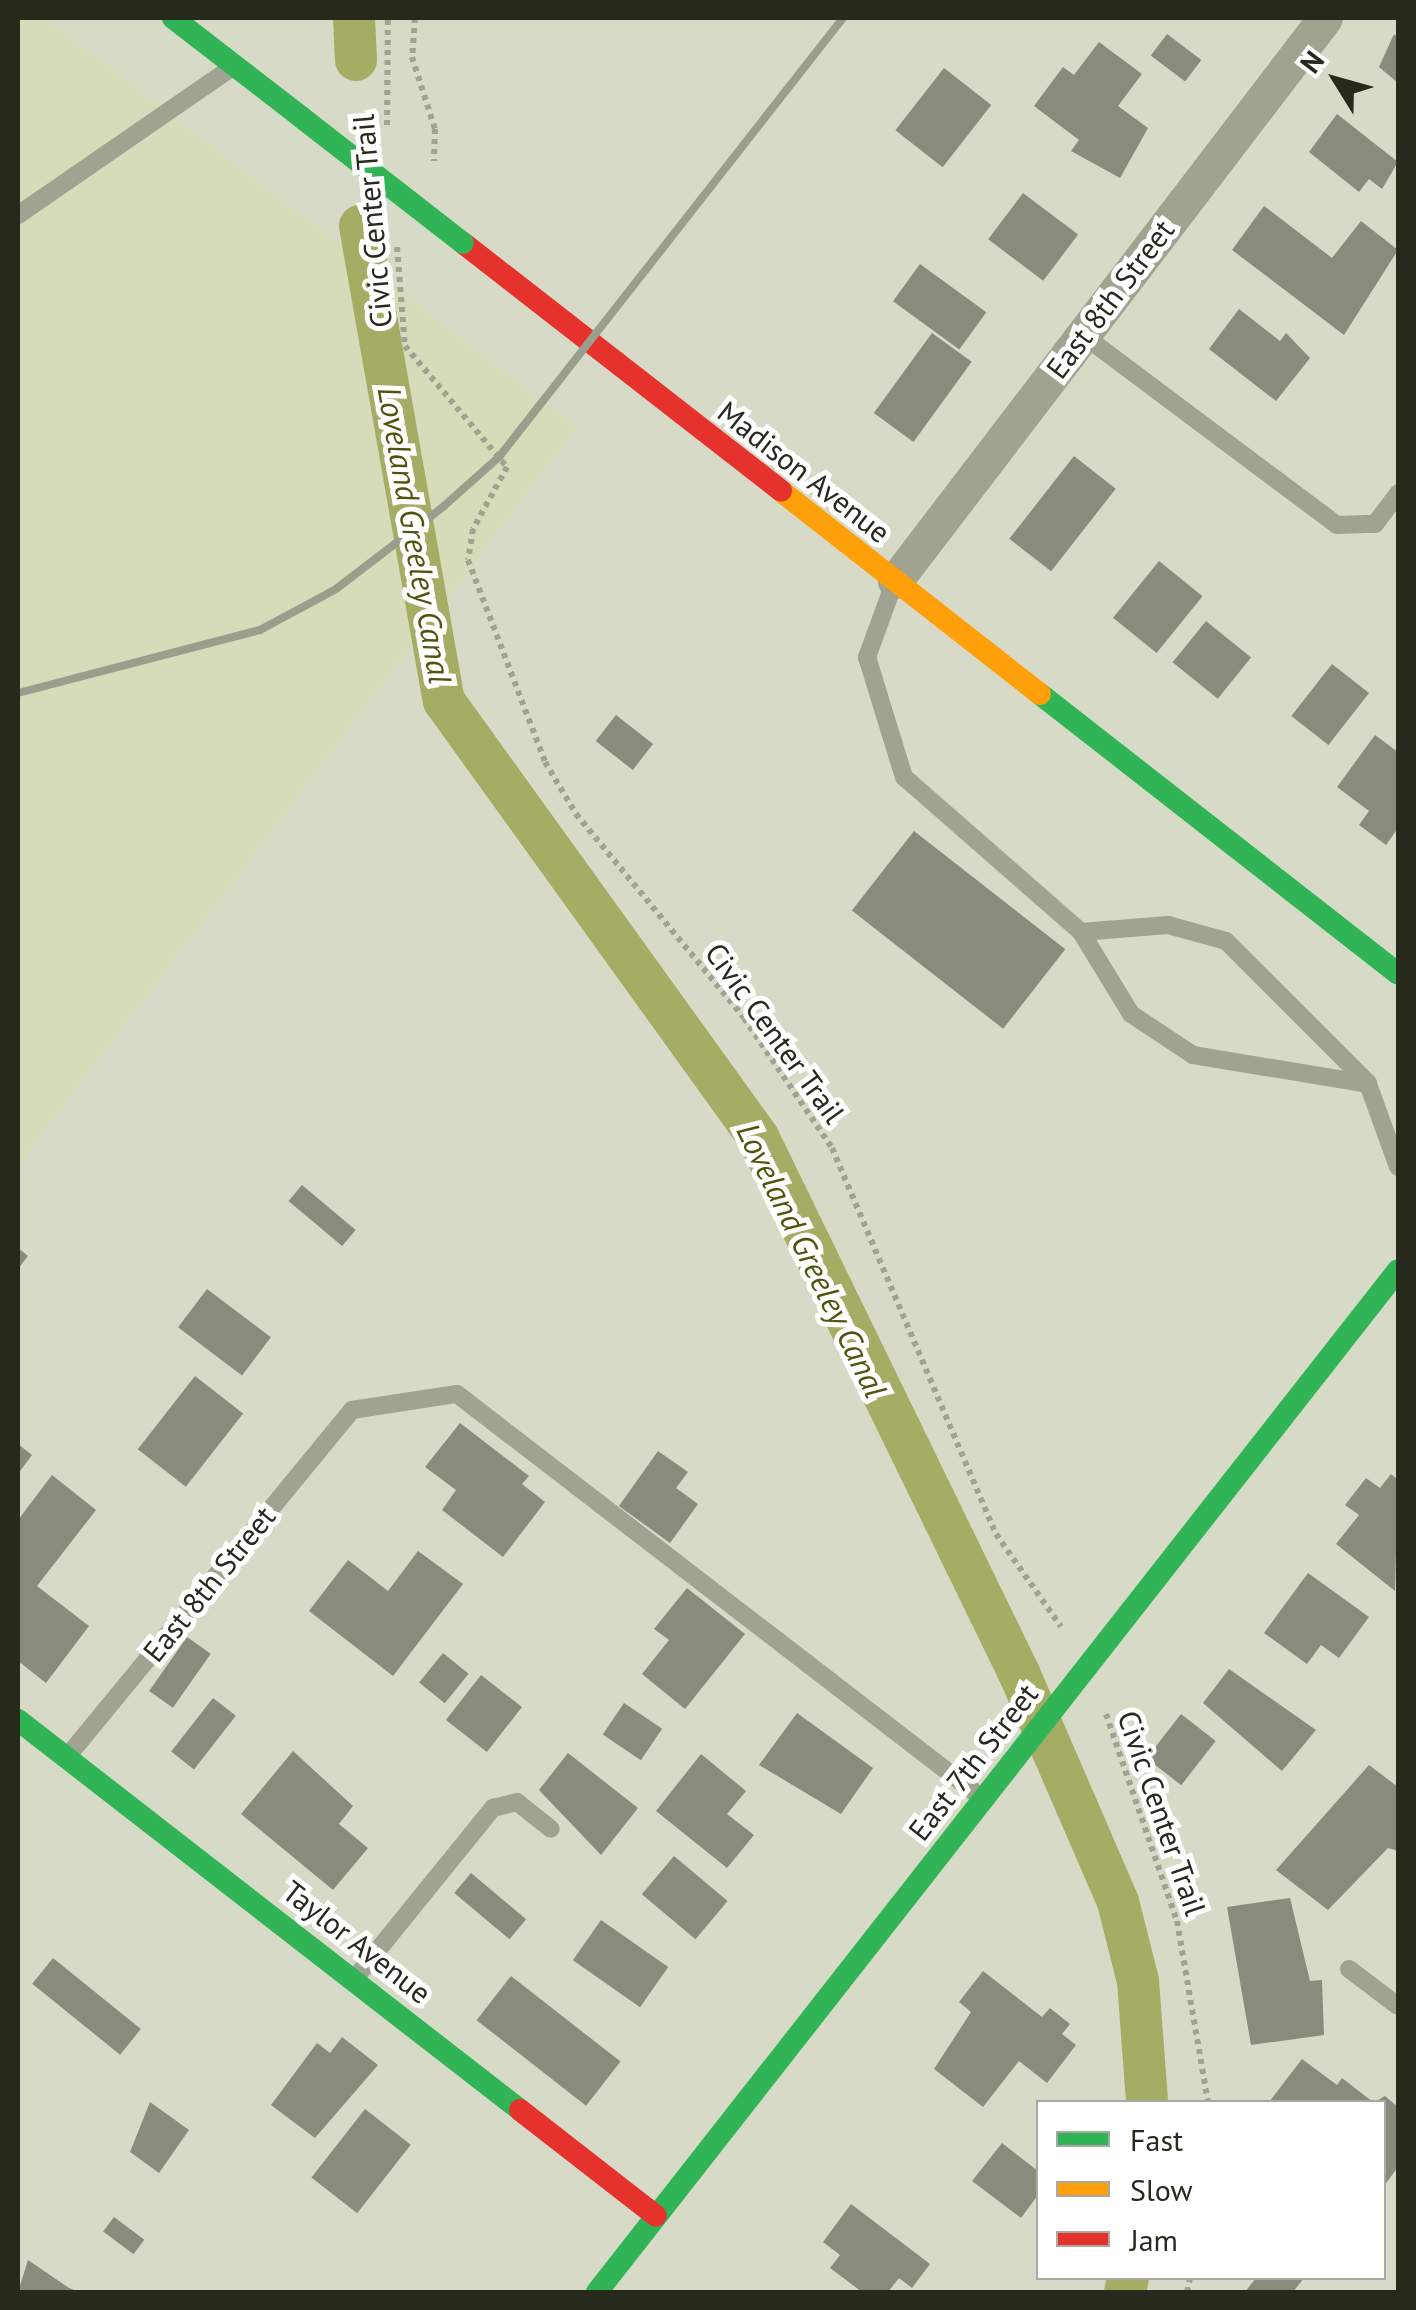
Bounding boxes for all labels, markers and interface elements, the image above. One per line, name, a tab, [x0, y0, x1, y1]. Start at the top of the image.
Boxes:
north arrow	[1286, 30, 1386, 130]
text: N	[1291, 43, 1332, 80]
street label: Civic Center Trail	[345, 112, 399, 330]
street label: East 8th Street	[1039, 213, 1181, 385]
water label: Loveland Greeley Canal	[370, 383, 460, 687]
street label: Madison Avenue	[710, 393, 898, 551]
street label: Civic Center Trail	[697, 935, 853, 1131]
water label: Loveland Greeley Canal	[729, 1116, 895, 1404]
street label: East 8th Street	[135, 1499, 283, 1669]
street label: East 7th Street	[901, 1677, 1045, 1847]
street label: Civic Center Trail	[1110, 1705, 1214, 1921]
street label: Taylor Avenue	[275, 1873, 439, 2011]
legend	[1036, 2100, 1386, 2280]
text: Fast	[1130, 2120, 1183, 2159]
text: Slow	[1130, 2170, 1193, 2209]
text: Jam	[1130, 2220, 1178, 2259]

